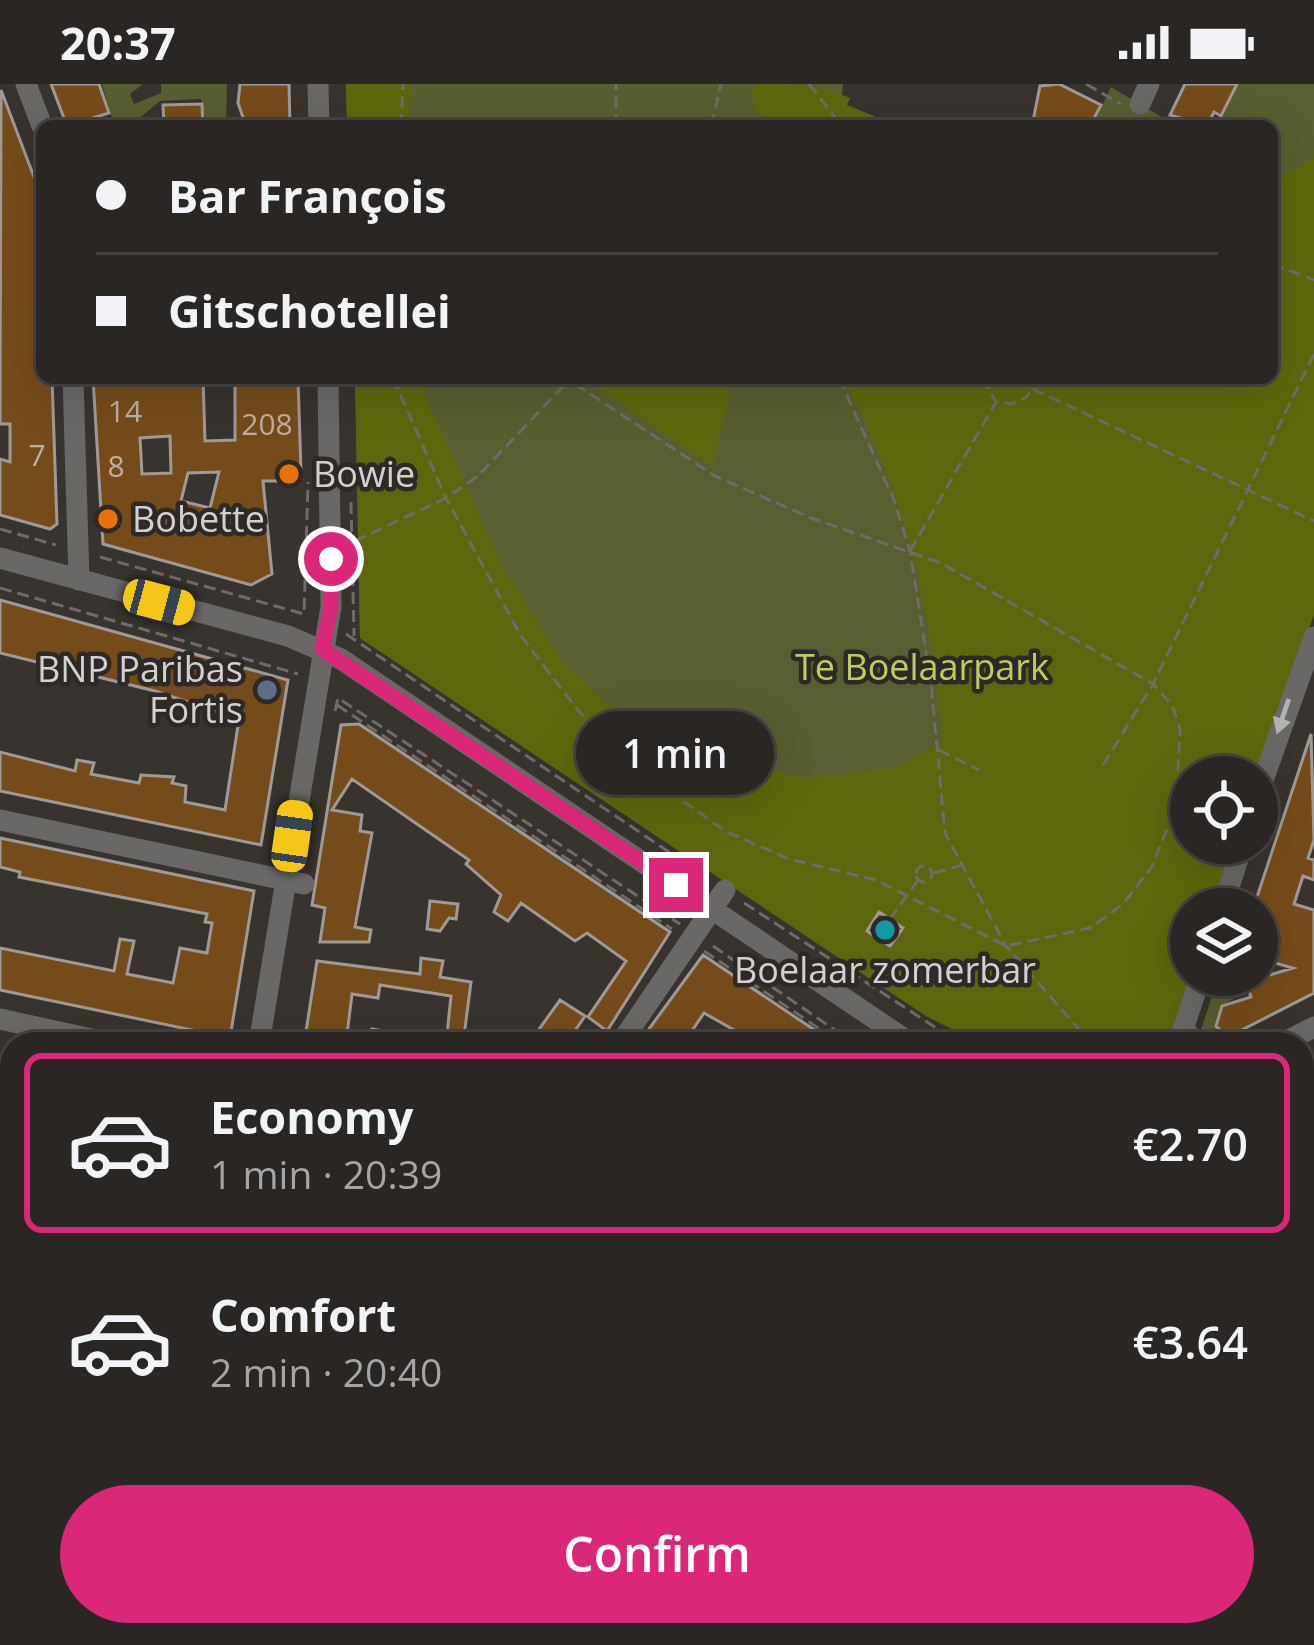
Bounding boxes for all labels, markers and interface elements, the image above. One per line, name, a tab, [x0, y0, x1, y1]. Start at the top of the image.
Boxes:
text: 20:37	[60, 12, 176, 73]
text: Bar François	[168, 165, 447, 226]
text: Gitschotellei	[168, 280, 451, 341]
house number: 14	[108, 390, 142, 431]
house number: 208	[241, 403, 293, 444]
house number: 7	[28, 434, 46, 475]
house number: 8	[107, 445, 125, 486]
place label: Bowie	[313, 449, 415, 498]
marker: Bowie	[276, 461, 302, 487]
place label: Bobette	[132, 494, 265, 543]
marker: Bobette	[95, 506, 121, 532]
route start	[304, 532, 358, 586]
car	[120, 575, 198, 629]
park label: Te Boelaarpark	[795, 642, 1049, 691]
place label: BNP Paribas Fortis	[37, 644, 243, 734]
marker: BNP Paribas Fortis	[254, 677, 280, 703]
one-way arrow	[1273, 698, 1291, 734]
callout: 1 min	[577, 711, 775, 795]
text: 1 min	[622, 726, 728, 779]
map controls	[1170, 756, 1278, 996]
button: locate	[1170, 756, 1278, 864]
car	[269, 798, 315, 874]
route end	[649, 858, 703, 912]
button: layers	[1170, 888, 1278, 996]
marker: Boelaar zomerbar	[872, 917, 898, 943]
place label: Boelaar zomerbar	[734, 945, 1036, 994]
text: Economy	[210, 1086, 413, 1147]
icon: car	[66, 1089, 174, 1197]
text: €2.70	[1133, 1113, 1248, 1174]
text: 1 min · 20:39	[210, 1147, 442, 1200]
text: Comfort	[210, 1284, 396, 1345]
icon: car	[66, 1287, 174, 1395]
text: €3.64	[1133, 1311, 1248, 1372]
text: 2 min · 20:40	[210, 1345, 442, 1398]
button: Confirm	[60, 1485, 1254, 1623]

